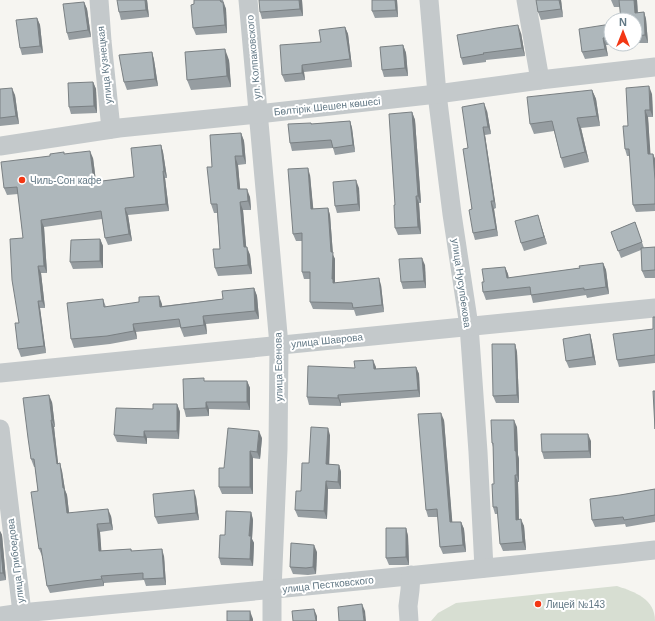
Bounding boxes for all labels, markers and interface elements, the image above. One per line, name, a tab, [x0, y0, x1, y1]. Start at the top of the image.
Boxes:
north arrow	[603, 12, 643, 52]
street label: ул. Kолпаковского	[244, 14, 263, 99]
text: N	[619, 16, 627, 28]
street label: улица Кузнецкая	[95, 26, 114, 104]
street label: Бөлтірік Шешен көшесі	[273, 95, 381, 118]
marker: Чиль-Сон кафе	[17, 175, 27, 185]
place label: Чиль-Сон кафе	[30, 175, 102, 186]
street label: улица Нусупбекова	[450, 238, 473, 329]
street label: улица Шаврова	[291, 331, 364, 350]
street label: улица Есенова	[272, 332, 285, 402]
street label: улица Грибоедова	[5, 518, 26, 604]
street label: улица Пестковского	[282, 574, 375, 595]
marker: Лицей №143	[533, 599, 543, 609]
place label: Лицей №143	[546, 599, 606, 610]

